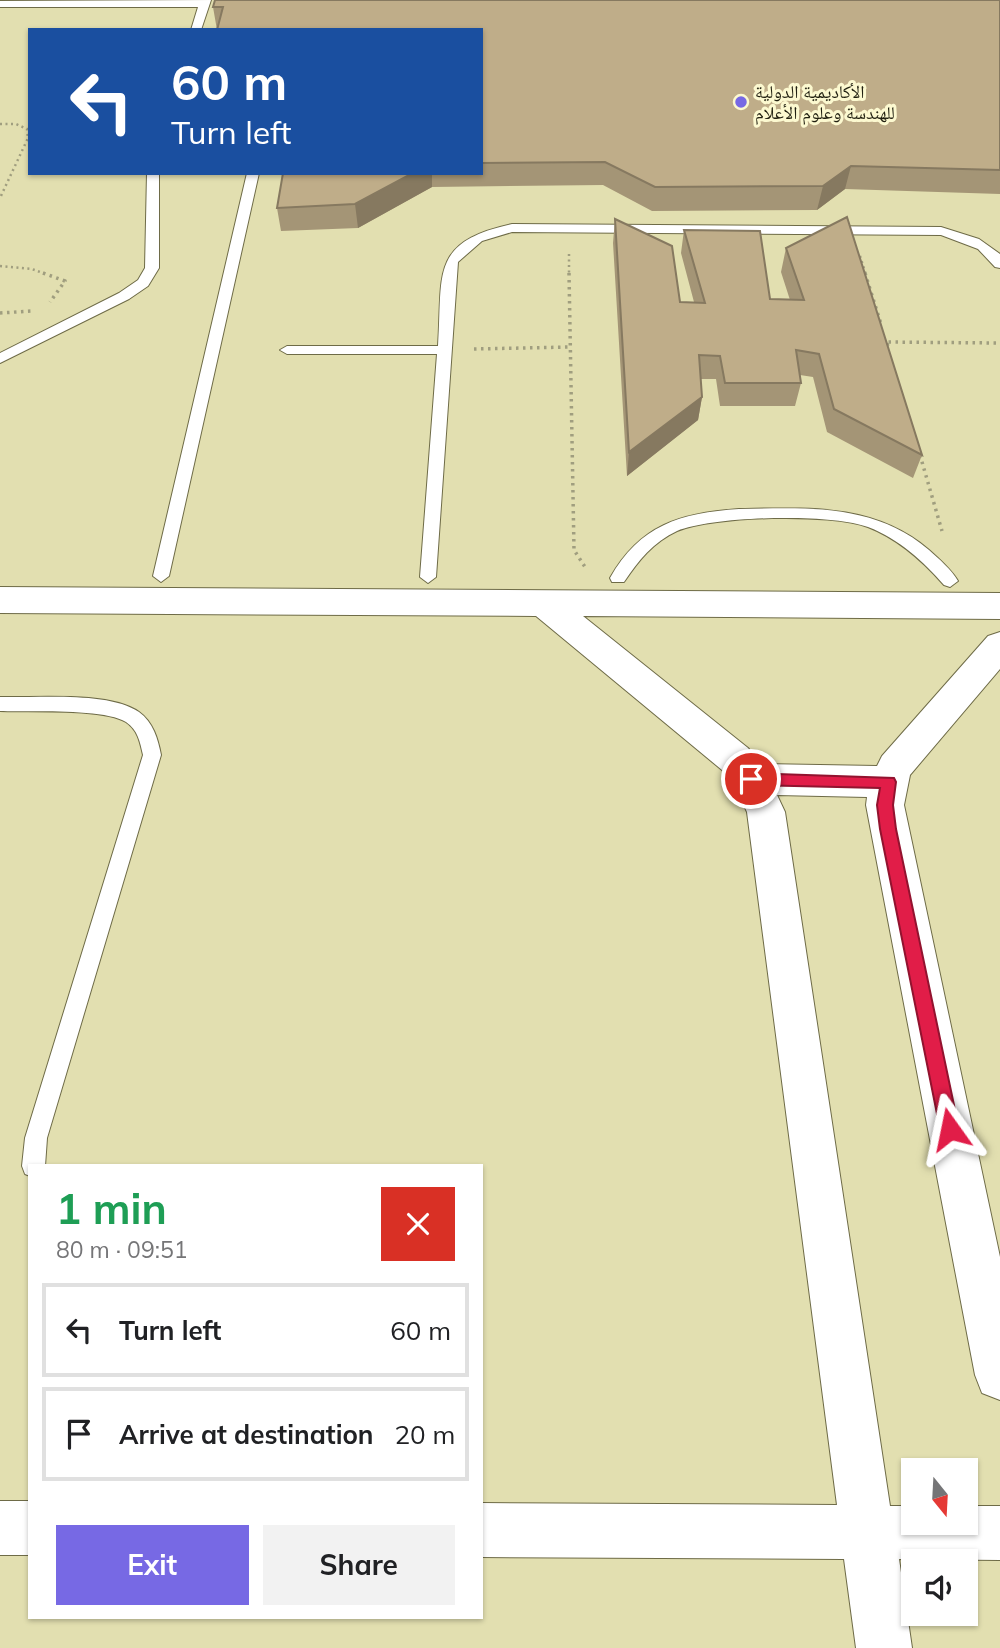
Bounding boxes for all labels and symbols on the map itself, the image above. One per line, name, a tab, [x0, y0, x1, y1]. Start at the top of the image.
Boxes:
place label: الأكاديمية الدولية للهندسة وعلوم الأعلام	[755, 80, 895, 125]
marker: الأكاديمية الدولية للهندسة وعلوم الأعلام	[733, 94, 749, 110]
pin	[721, 749, 781, 809]
position arrow	[913, 1092, 987, 1166]
north arrow	[901, 1458, 978, 1535]

